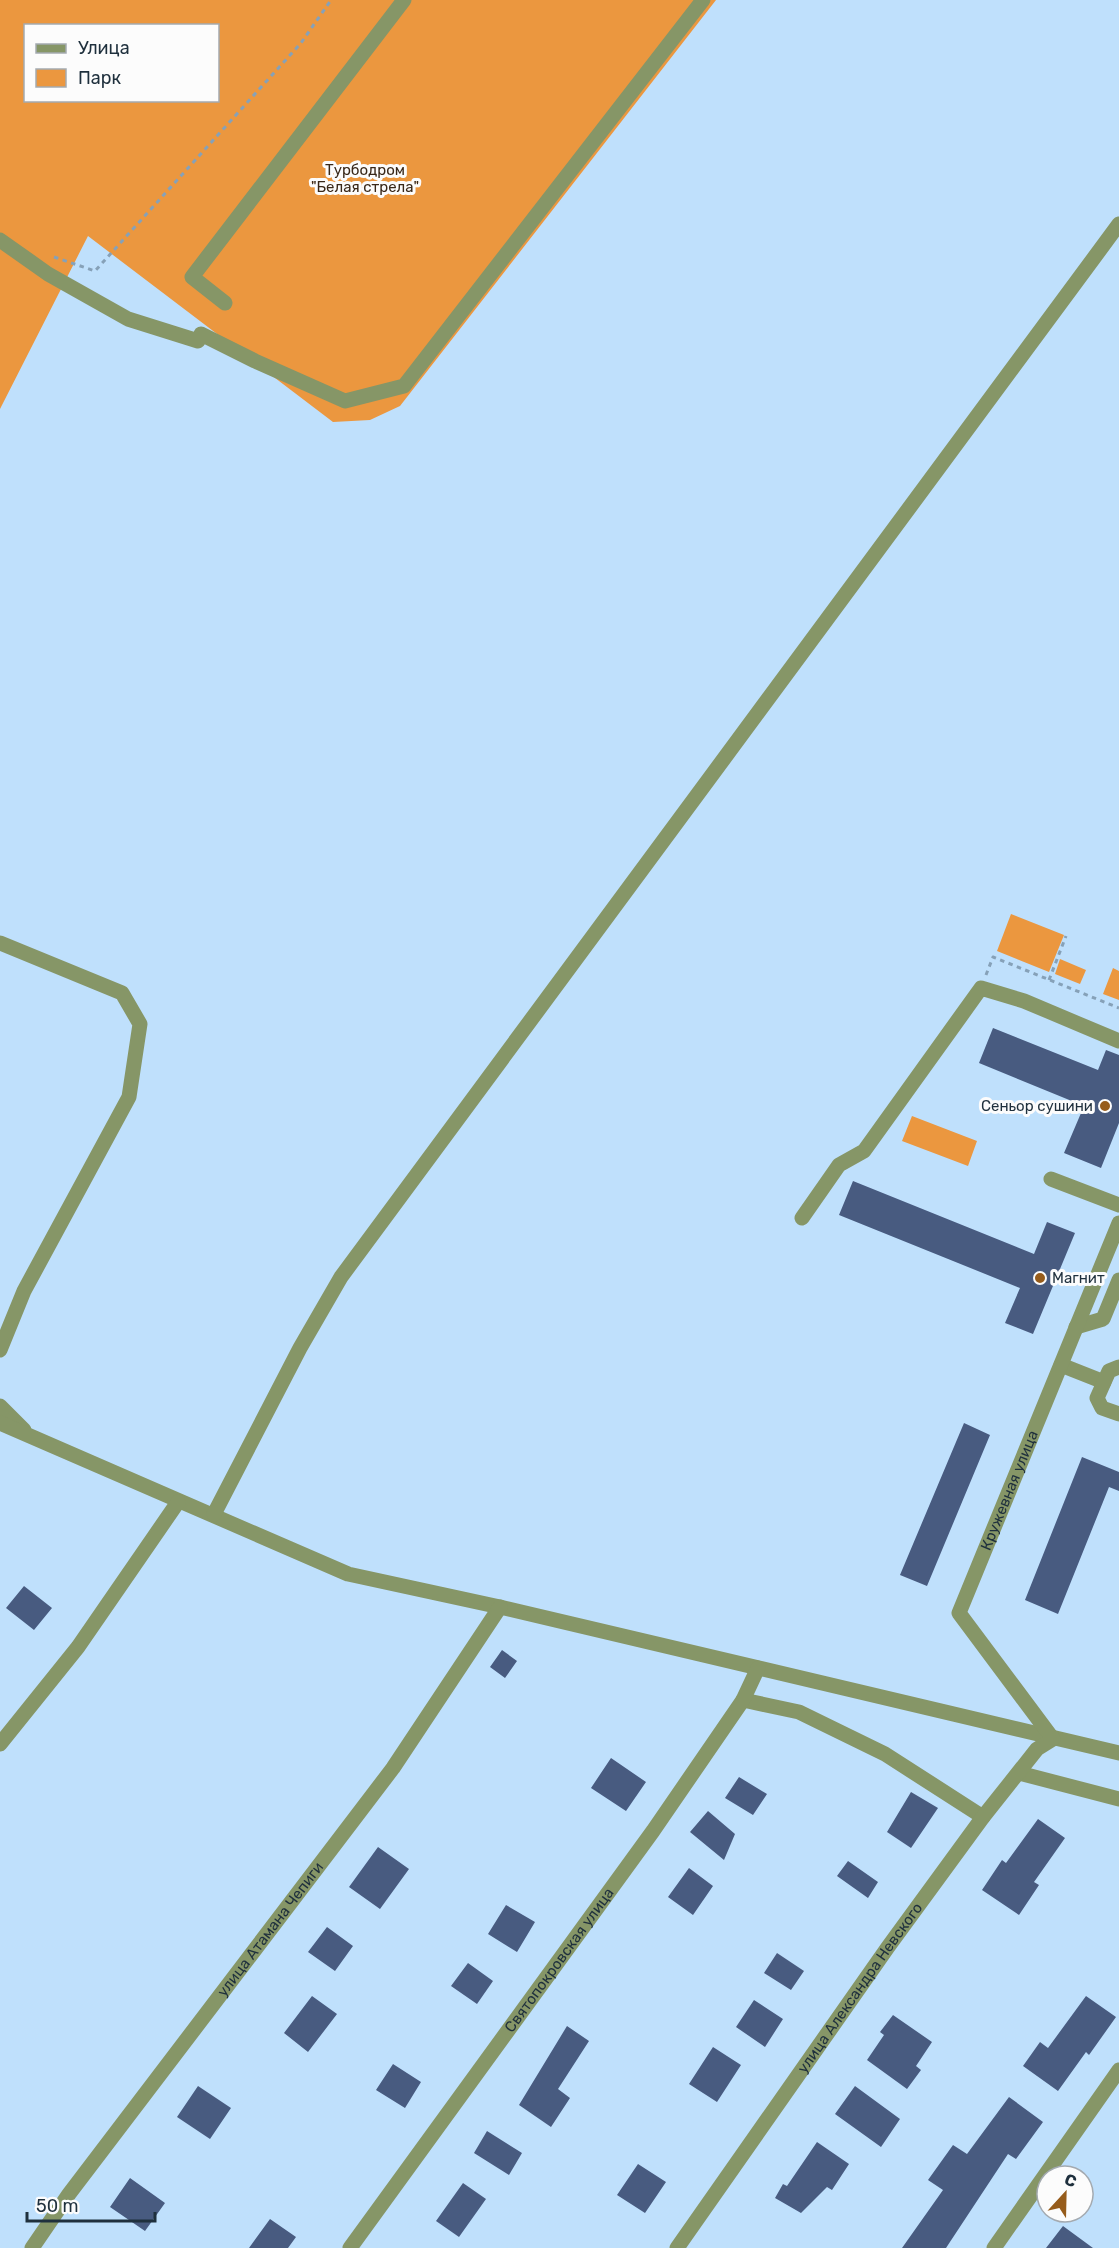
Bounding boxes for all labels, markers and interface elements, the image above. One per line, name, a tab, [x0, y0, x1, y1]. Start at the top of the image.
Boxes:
legend	[24, 24, 219, 102]
text: Улица	[78, 37, 130, 59]
text: Парк	[78, 67, 122, 89]
park label: Турбодром "Белая стрела"	[311, 161, 419, 196]
place label: Сеньор сушини	[981, 1097, 1093, 1115]
marker: Сеньор сушини	[1098, 1099, 1112, 1113]
place label: Магнит	[1052, 1269, 1105, 1287]
marker: Магнит	[1033, 1271, 1047, 1285]
street label: Кружевная улица	[977, 1428, 1042, 1553]
street label: улица Атамана Чепиги	[213, 1858, 327, 2000]
street label: Святопокровская улица	[501, 1884, 618, 2036]
street label: улица Александра Невского	[793, 1899, 926, 2076]
north arrow	[1035, 2164, 1095, 2224]
text: С	[1062, 2170, 1079, 2191]
scale bar	[27, 2185, 154, 2223]
text: 50 m	[36, 2195, 79, 2217]

